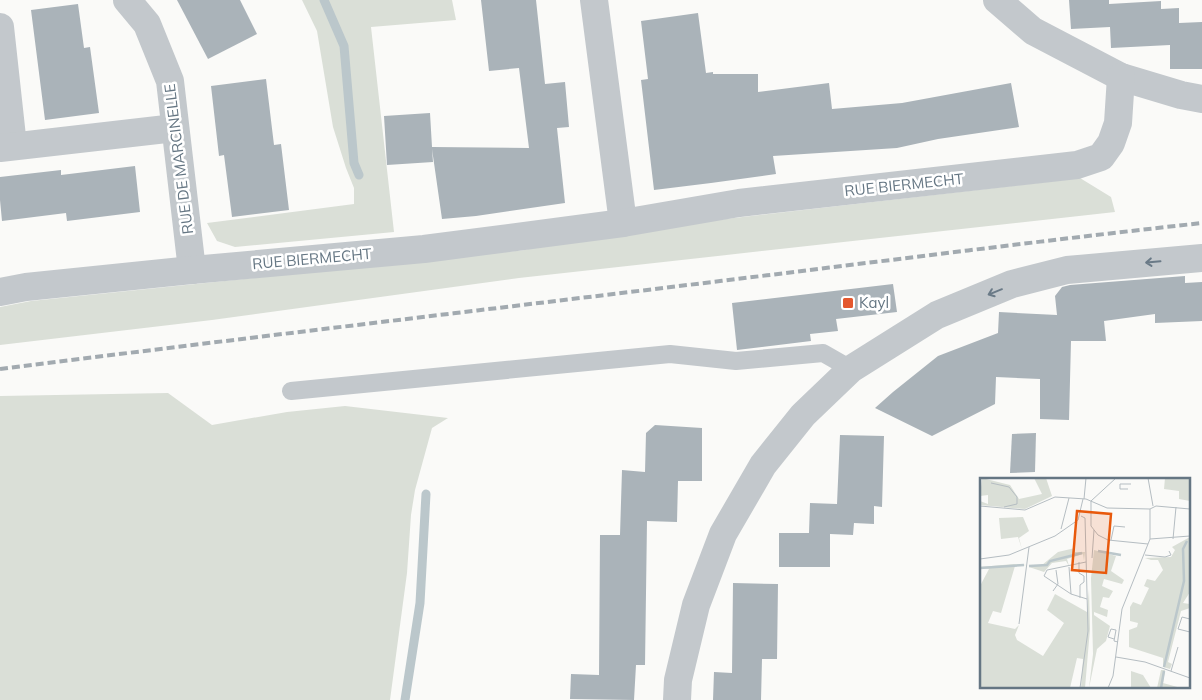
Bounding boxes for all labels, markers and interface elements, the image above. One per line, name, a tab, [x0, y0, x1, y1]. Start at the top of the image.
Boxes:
street label: RUE DE MARCINELLE	[160, 83, 197, 235]
street label: RUE BIERMECHT	[843, 169, 965, 200]
street label: RUE BIERMECHT	[251, 244, 372, 273]
one-way arrow	[1146, 257, 1162, 267]
one-way arrow	[987, 288, 1002, 297]
place label: Kayl	[859, 293, 889, 312]
marker: Kayl	[841, 296, 855, 310]
inset map	[980, 478, 1190, 688]

